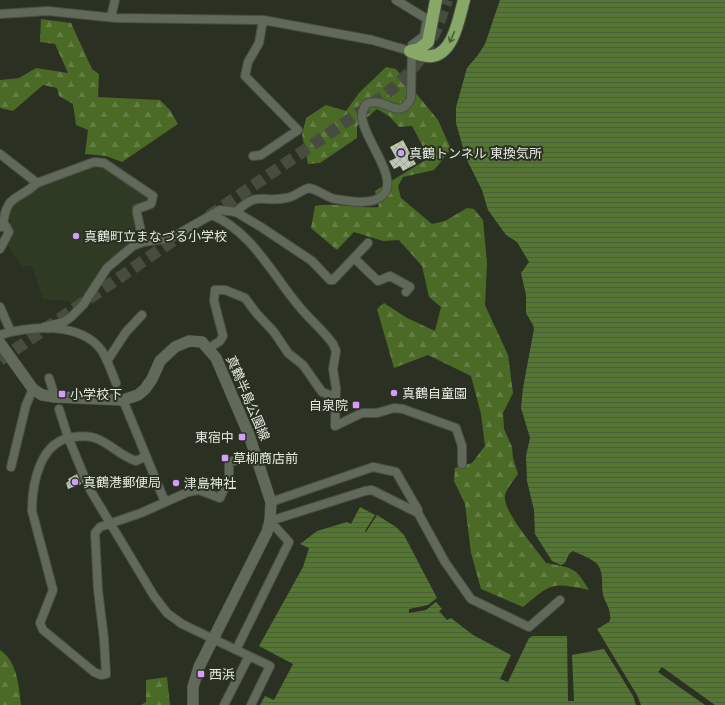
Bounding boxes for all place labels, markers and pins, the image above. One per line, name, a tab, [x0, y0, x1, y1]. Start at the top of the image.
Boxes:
place label: 真鶴トンネル 東換気所	[409, 146, 542, 161]
marker: 真鶴トンネル 東換気所	[396, 148, 406, 158]
place label: 真鶴町立まなづる小学校	[84, 229, 227, 244]
marker: 真鶴町立まなづる小学校	[71, 231, 81, 241]
place label: 真鶴自童園	[402, 386, 467, 401]
place label: 小学校下	[70, 387, 122, 402]
marker: 真鶴自童園	[389, 388, 399, 398]
marker: 小学校下	[57, 389, 67, 399]
place label: 自泉院	[309, 398, 348, 413]
marker: 自泉院	[351, 400, 361, 410]
place label: 東宿中	[195, 430, 234, 445]
marker: 東宿中	[237, 432, 247, 442]
place label: 草柳商店前	[233, 451, 298, 466]
marker: 草柳商店前	[220, 453, 230, 463]
place label: 真鶴港郵便局	[83, 475, 161, 490]
place label: 津島神社	[184, 476, 236, 491]
marker: 真鶴港郵便局	[70, 477, 80, 487]
marker: 津島神社	[171, 478, 181, 488]
place label: 西浜	[209, 667, 235, 682]
marker: 西浜	[196, 669, 206, 679]

